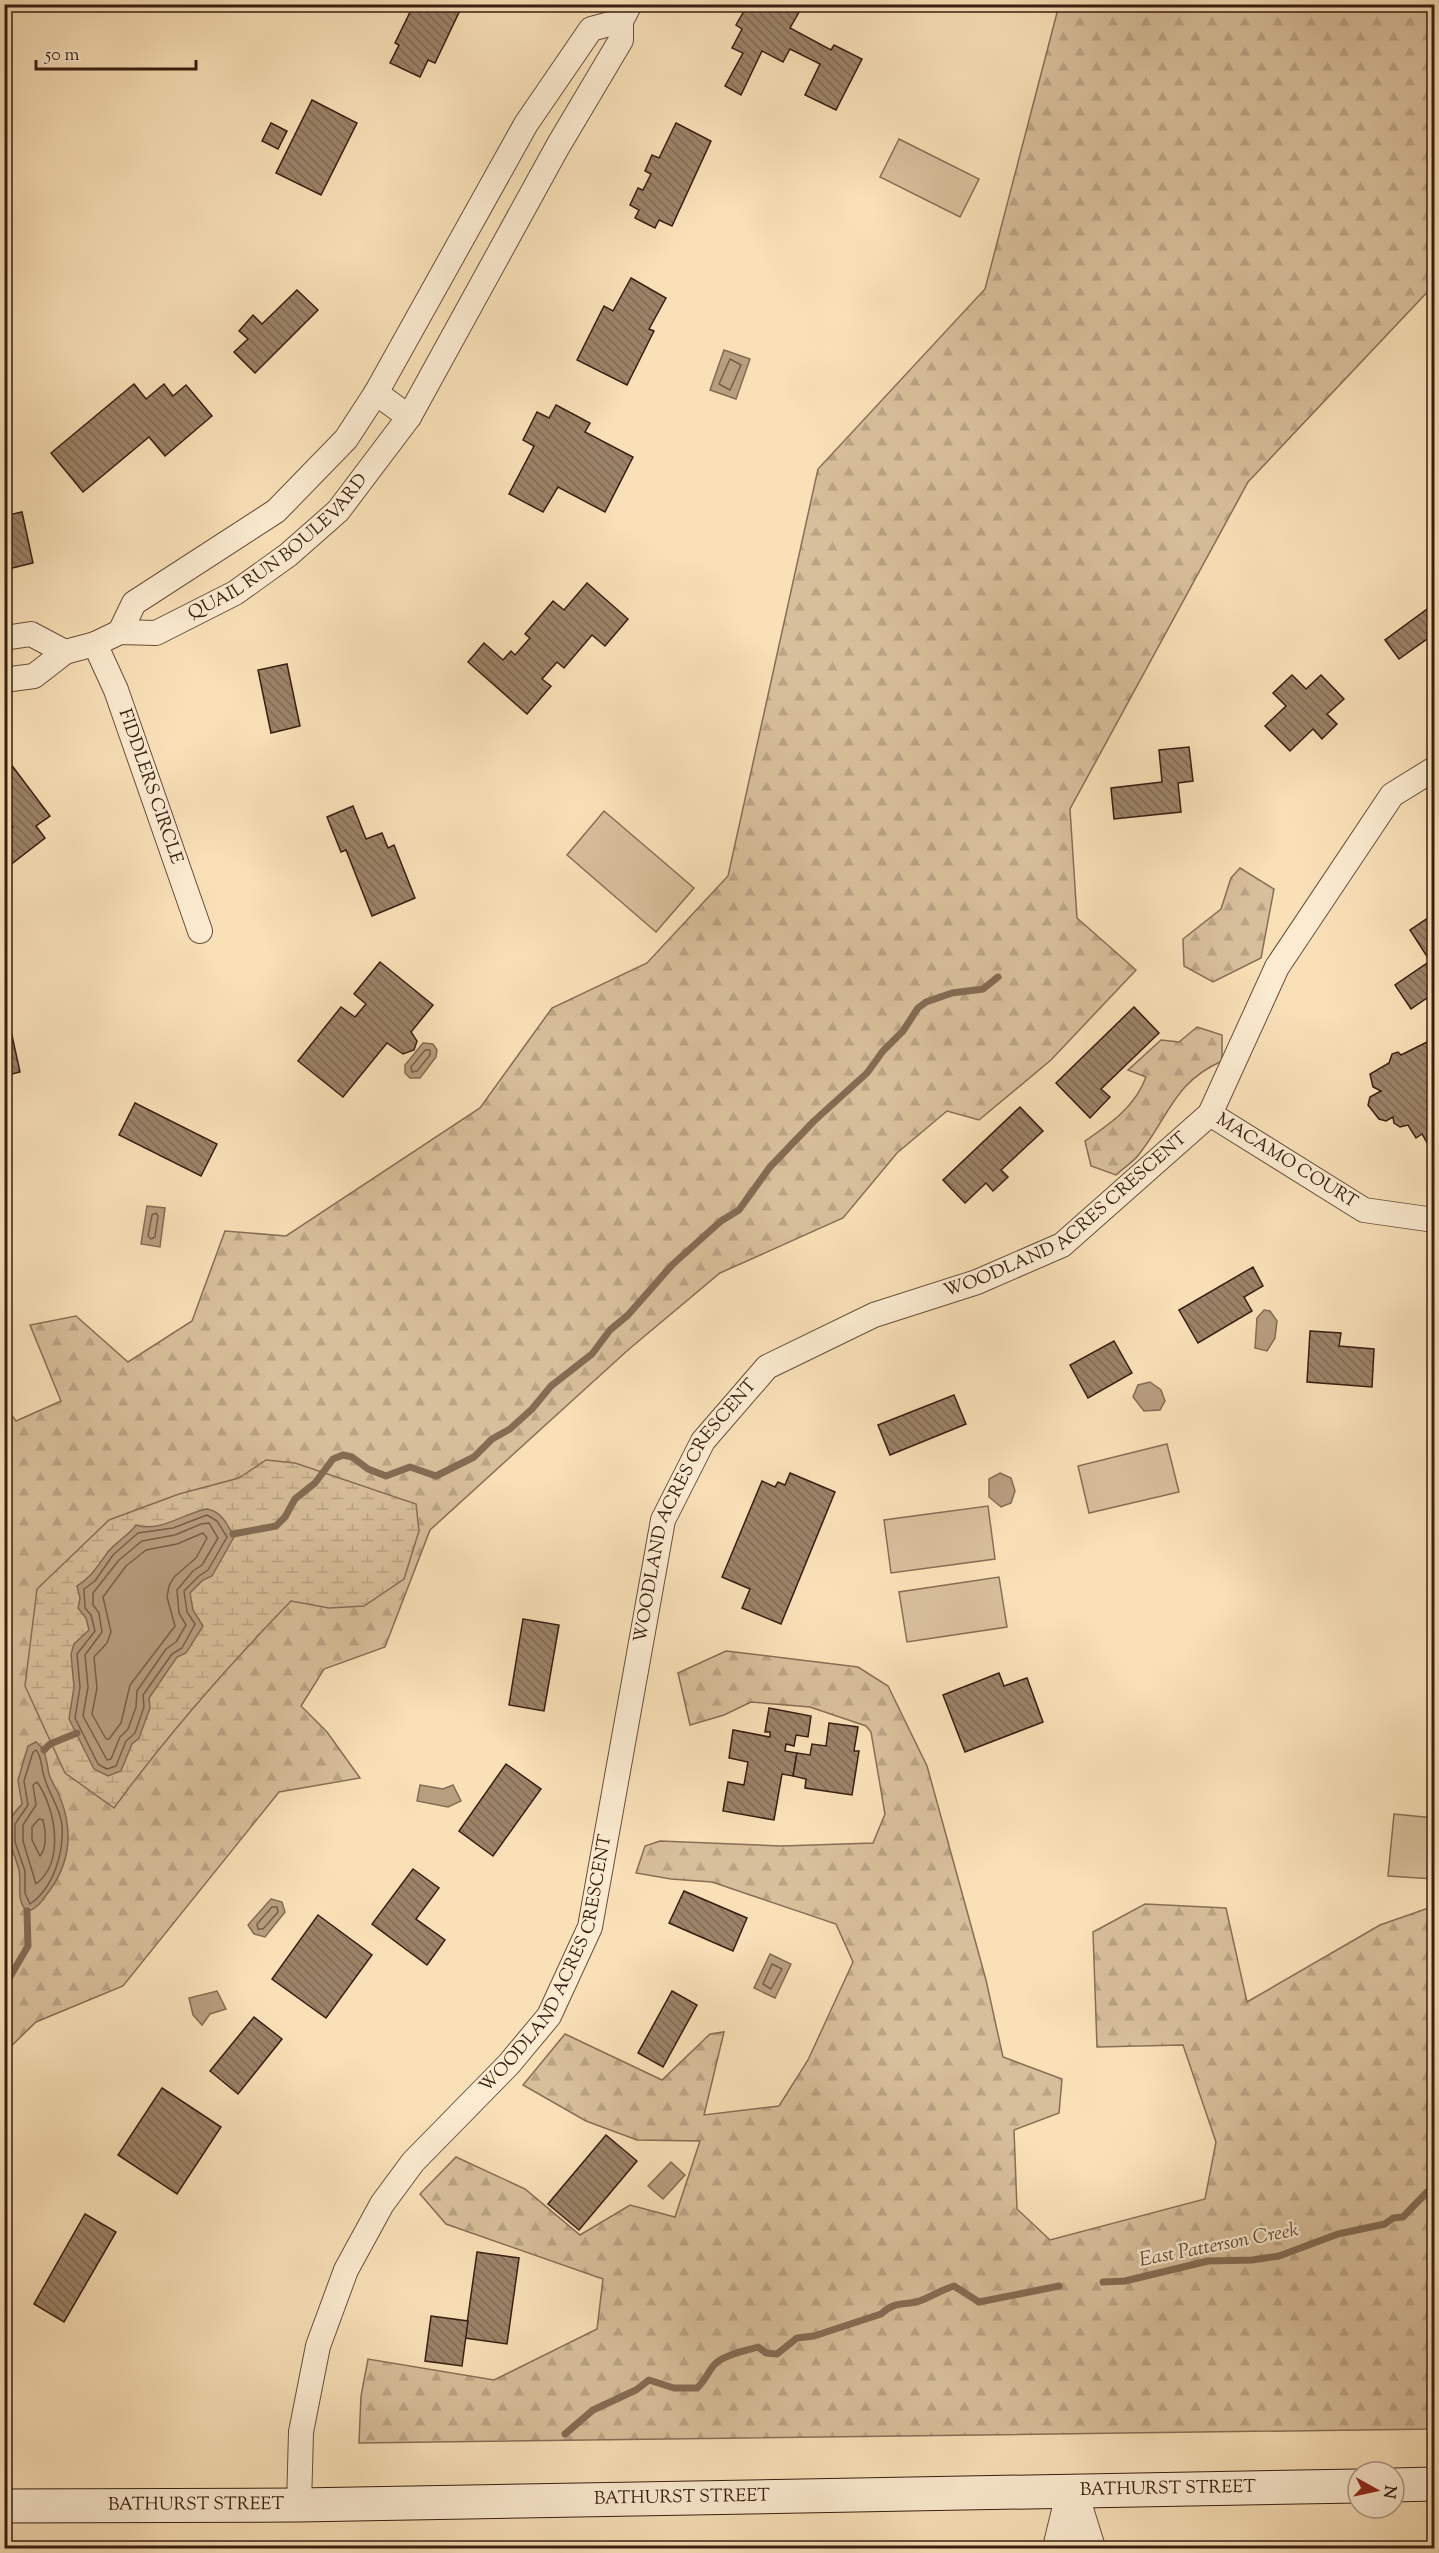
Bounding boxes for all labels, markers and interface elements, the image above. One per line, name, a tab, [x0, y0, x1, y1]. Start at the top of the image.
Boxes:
scale bar	[36, 33, 196, 71]
text: 50 m	[44, 43, 80, 69]
street label: QUAIL RUN BOULEVARD	[184, 469, 374, 627]
street label: FIDDLERS CIRCLE	[111, 706, 189, 868]
street label: MACAMO COURT	[1210, 1108, 1363, 1216]
street label: WOODLAND ACRES CRESCENT	[941, 1126, 1194, 1305]
street label: WOODLAND ACRES CRESCENT	[628, 1374, 764, 1645]
street label: WOODLAND ACRES CRESCENT	[474, 1832, 619, 2099]
water label: East Patterson Creek	[1137, 2216, 1301, 2276]
north arrow	[1346, 2460, 1406, 2520]
street label: BATHURST STREET	[1080, 2475, 1256, 2504]
street label: BATHURST STREET	[594, 2484, 771, 2513]
text: N	[1376, 2484, 1401, 2500]
street label: BATHURST STREET	[108, 2492, 284, 2519]

